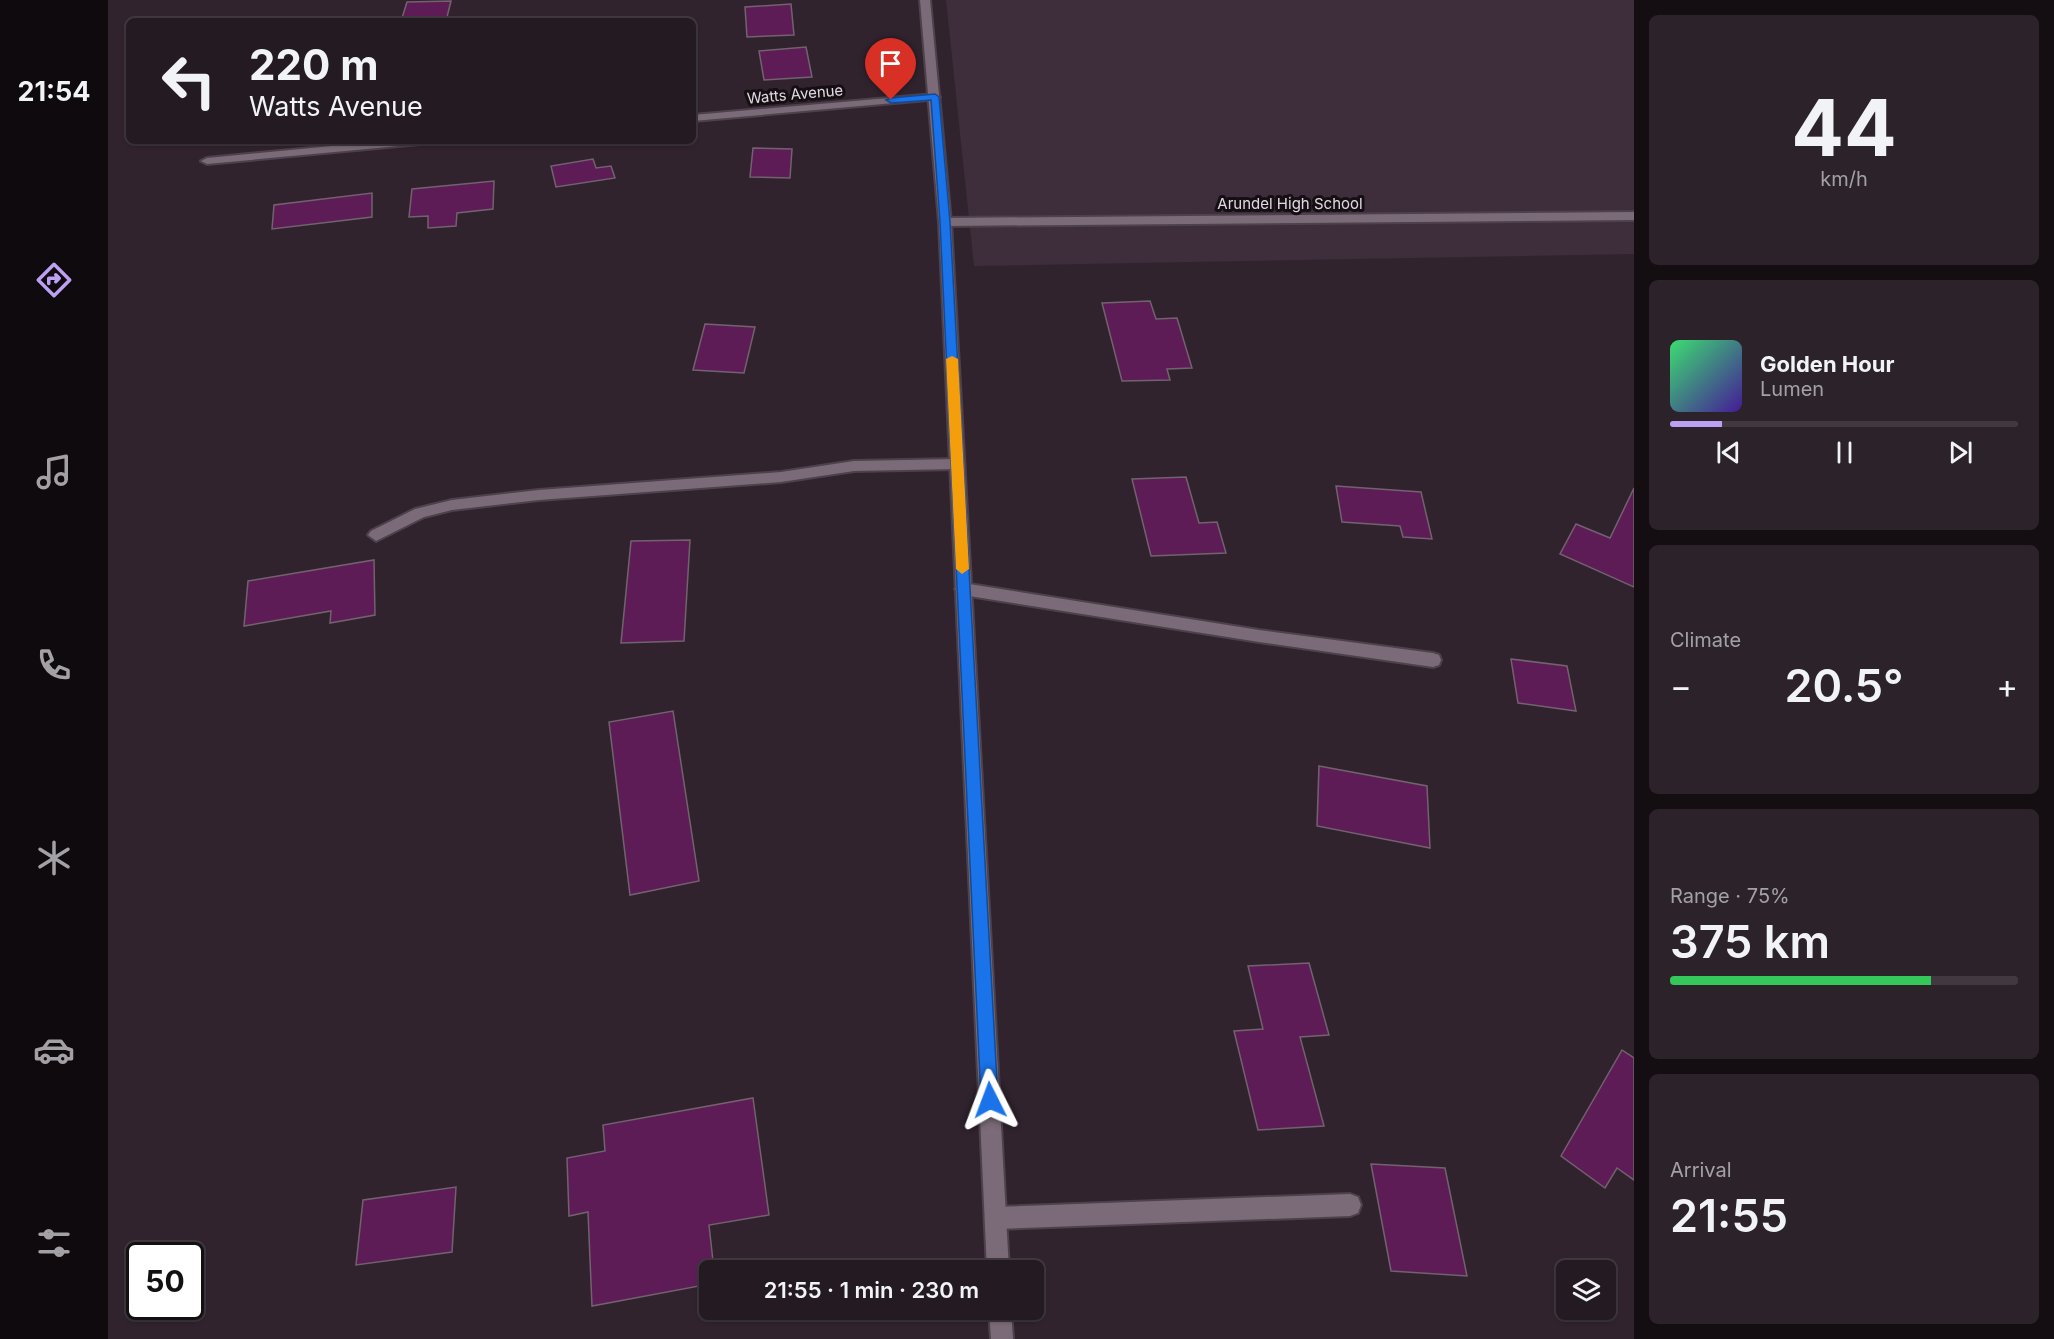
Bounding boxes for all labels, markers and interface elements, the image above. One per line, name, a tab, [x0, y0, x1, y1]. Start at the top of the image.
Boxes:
pin	[865, 38, 916, 100]
text: 220 m	[249, 39, 379, 90]
icon: left	[150, 42, 228, 120]
icon: arrive	[874, 47, 907, 80]
text: 21:54	[17, 75, 91, 108]
street label: Watts Avenue	[746, 80, 844, 108]
text: 44	[1791, 80, 1897, 175]
text: Watts Avenue	[249, 90, 423, 123]
text: km/h	[1820, 167, 1868, 191]
street label: Arundel High School	[1217, 194, 1363, 213]
icon: directions	[33, 259, 75, 301]
text: Golden Hour	[1760, 351, 1894, 377]
text: Lumen	[1760, 377, 1824, 401]
icon: previous	[1712, 436, 1745, 469]
icon: pause	[1828, 436, 1861, 469]
icon: next	[1944, 436, 1977, 469]
icon: music	[33, 451, 75, 493]
text: Climate	[1670, 628, 1741, 652]
icon: phone	[33, 644, 75, 686]
text: 20.5°	[1784, 658, 1904, 713]
text: −	[1670, 666, 1692, 706]
text: +	[1996, 666, 2018, 706]
icon: climate	[33, 837, 75, 879]
text: Range · 75%	[1670, 884, 1790, 908]
text: 375 km	[1670, 914, 1830, 969]
icon: car	[33, 1029, 75, 1071]
position arrow	[958, 1068, 1022, 1132]
text: Arrival	[1670, 1158, 1732, 1182]
text: 21:55	[1670, 1188, 1788, 1243]
icon: filters	[33, 1222, 75, 1264]
speed limit sign: 50	[126, 1242, 204, 1320]
map controls	[1556, 1260, 1616, 1320]
button: layers	[1556, 1260, 1616, 1320]
text: 21:55 · 1 min · 230 m	[764, 1277, 979, 1303]

